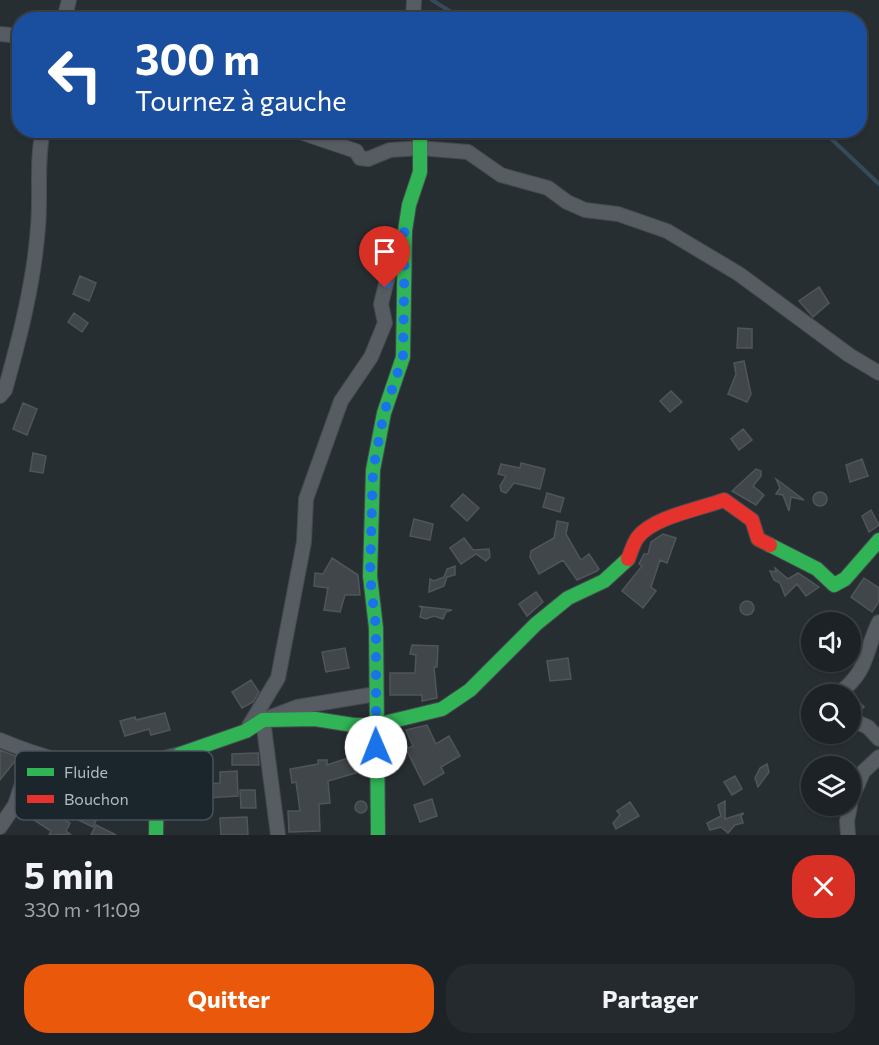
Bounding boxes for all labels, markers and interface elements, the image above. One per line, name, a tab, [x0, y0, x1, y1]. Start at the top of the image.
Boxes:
text: 300 m	[135, 32, 260, 84]
icon: left	[36, 36, 114, 114]
text: Tournez à gauche	[135, 84, 346, 117]
pin	[359, 226, 410, 288]
icon: arrive	[368, 235, 401, 268]
map controls	[801, 612, 861, 816]
button: sound	[801, 612, 861, 672]
button: search	[801, 684, 861, 744]
position arrow	[344, 715, 408, 779]
legend	[15, 751, 213, 820]
button: layers	[801, 756, 861, 816]
text: Fluide	[64, 762, 108, 781]
text: Bouchon	[64, 789, 129, 808]
text: 5 min	[24, 852, 114, 896]
button: close	[792, 855, 855, 918]
text: 330 m · 11:09	[24, 897, 141, 921]
button: Quitter	[24, 964, 434, 1033]
button: Partager	[446, 964, 855, 1033]

